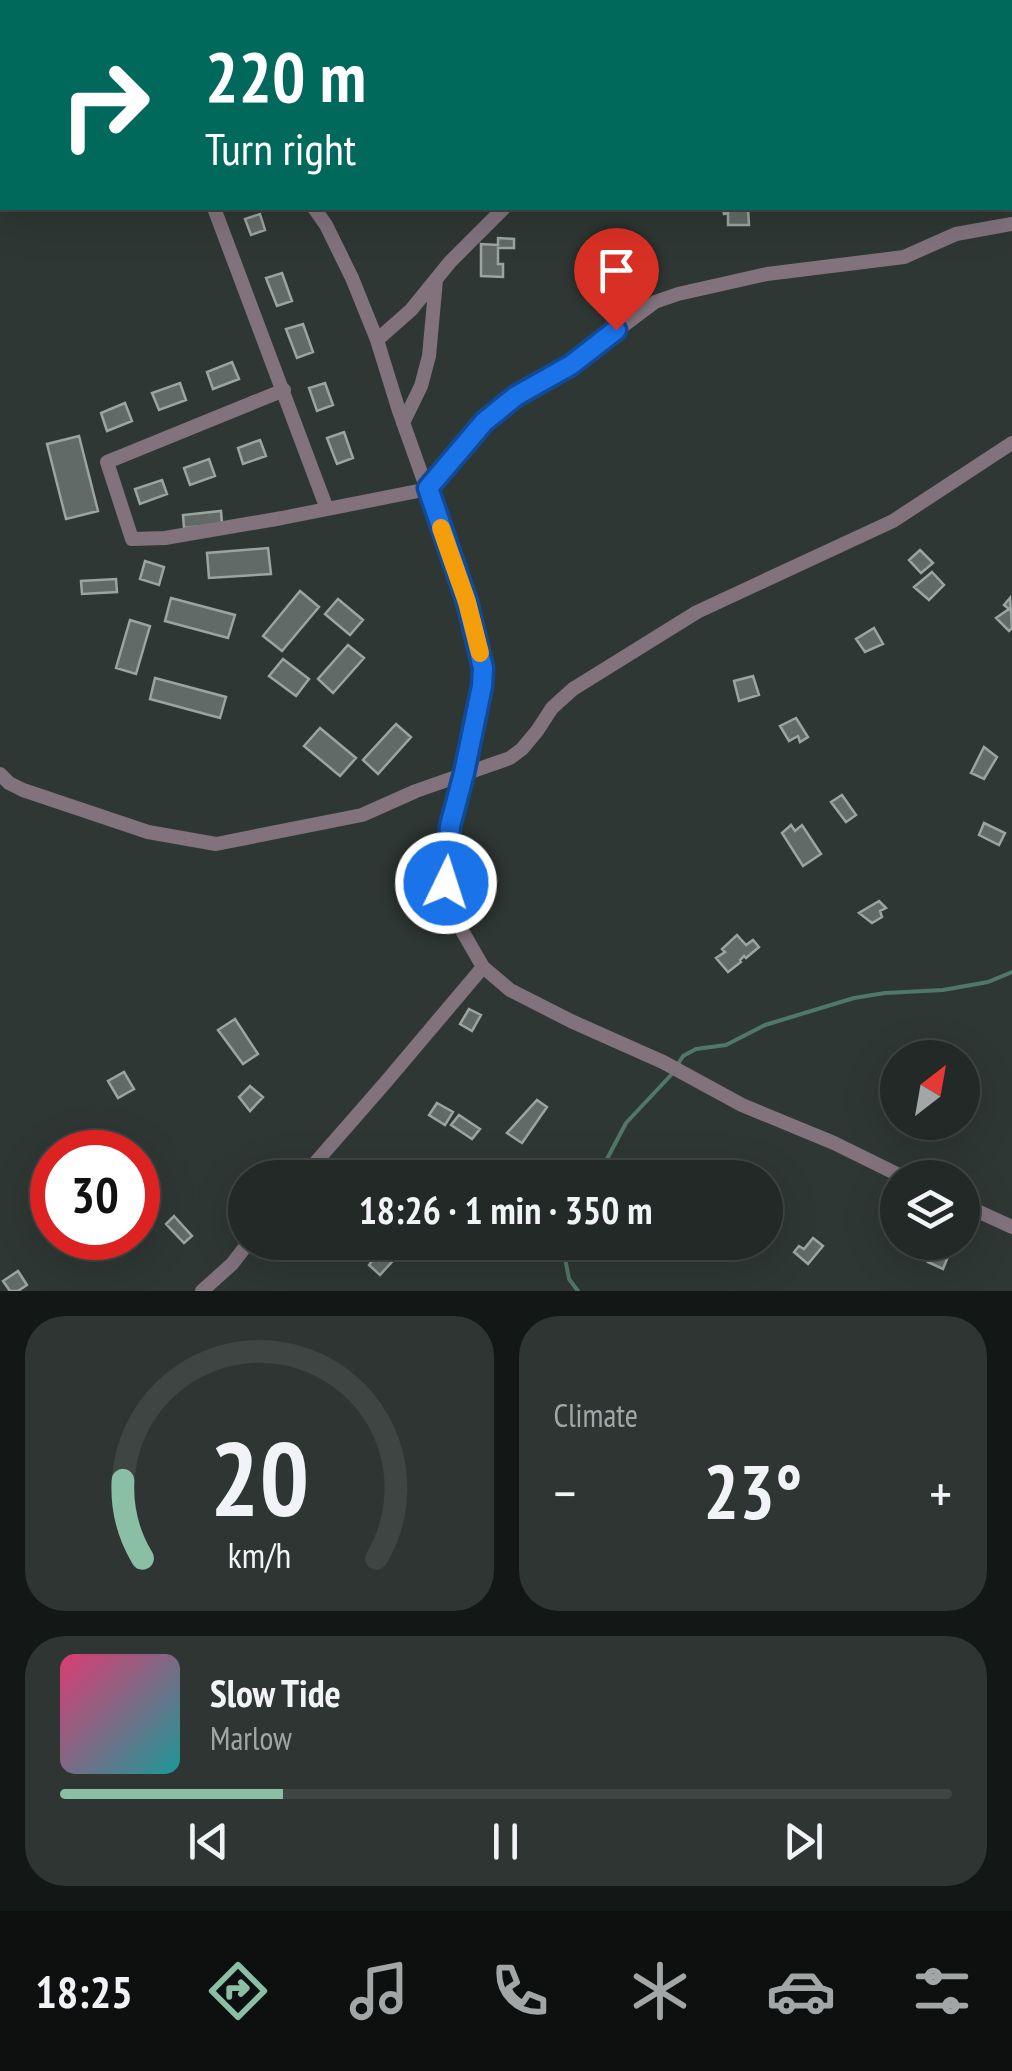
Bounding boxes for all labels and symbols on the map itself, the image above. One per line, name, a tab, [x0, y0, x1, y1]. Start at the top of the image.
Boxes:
pin	[574, 228, 659, 331]
position arrow	[394, 831, 498, 935]
north arrow	[880, 1040, 980, 1140]
speed limit sign: 30	[30, 1130, 160, 1260]

